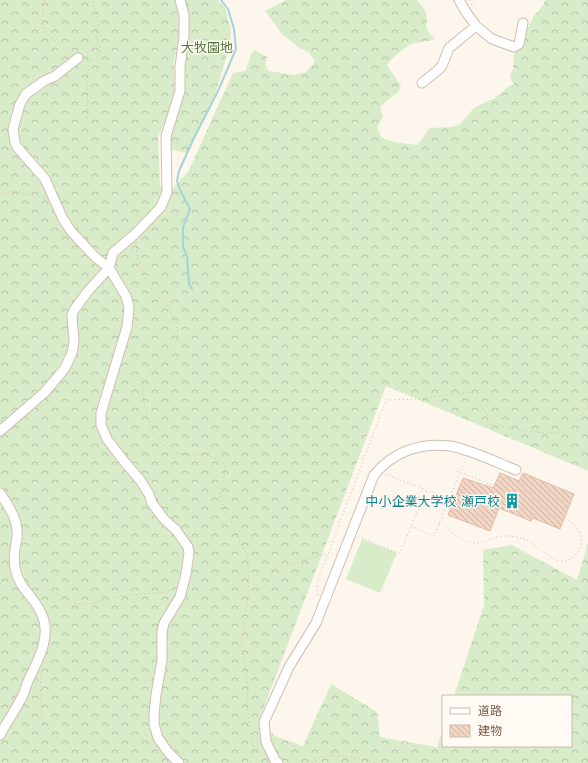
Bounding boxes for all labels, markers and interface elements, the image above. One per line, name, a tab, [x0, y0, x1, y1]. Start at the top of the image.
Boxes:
park label: 大牧園地	[181, 40, 233, 55]
building icon: 中小企業大学校 瀬戸校	[503, 492, 521, 510]
place label: 中小企業大学校 瀬戸校	[366, 494, 500, 509]
legend	[442, 695, 572, 747]
text: 道路	[478, 704, 502, 718]
text: 建物	[478, 724, 502, 738]

